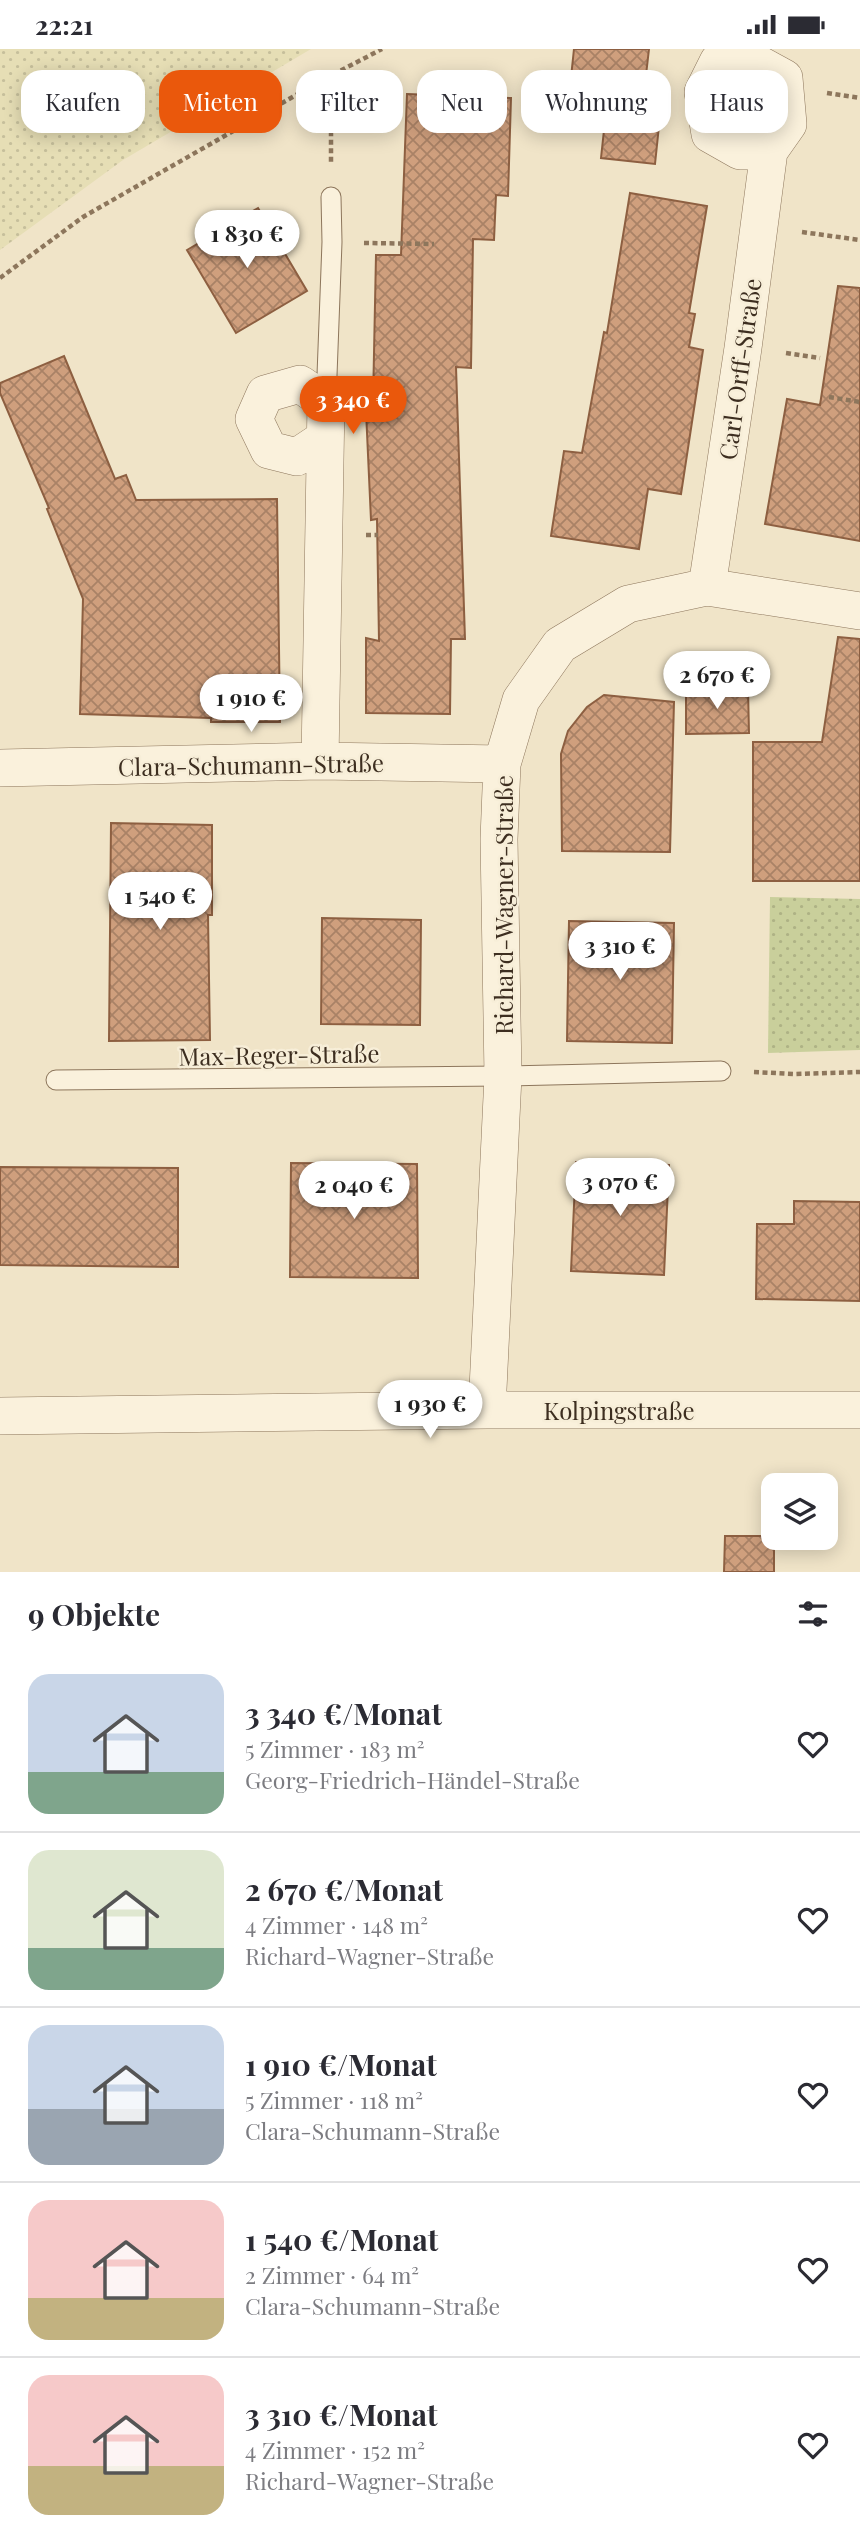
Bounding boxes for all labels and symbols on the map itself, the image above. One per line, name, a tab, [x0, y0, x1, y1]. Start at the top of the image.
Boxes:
pin: 1 830 €	[182, 211, 312, 270]
street label: Carl-Orff-Straße	[710, 276, 768, 462]
pin: 3 340 €	[288, 377, 418, 436]
pin: 2 670 €	[652, 651, 782, 711]
pin: 1 910 €	[186, 675, 316, 734]
street label: Clara-Schumann-Straße	[118, 746, 384, 782]
street label: Richard-Wagner-Straße	[487, 775, 519, 1035]
pin: 1 540 €	[95, 873, 225, 932]
pin: 3 310 €	[555, 923, 685, 982]
street label: Max-Reger-Straße	[178, 1036, 380, 1072]
pin: 3 070 €	[555, 1159, 685, 1218]
pin: 2 040 €	[289, 1161, 419, 1221]
pin: 1 930 €	[365, 1381, 495, 1440]
street label: Kolpingstraße	[543, 1394, 695, 1426]

